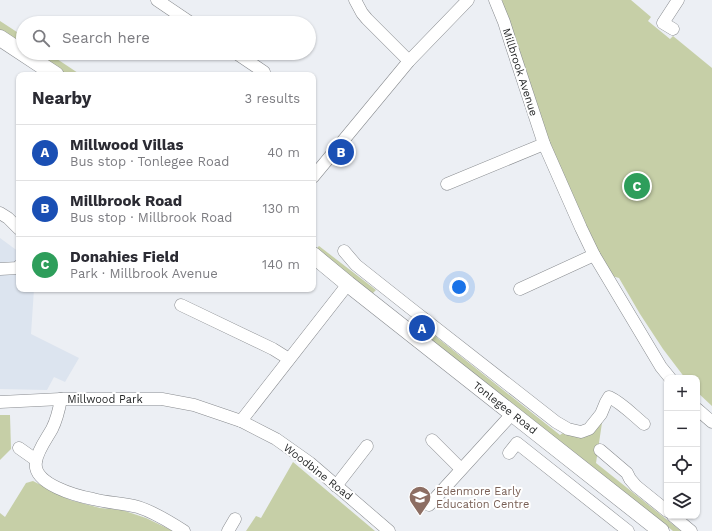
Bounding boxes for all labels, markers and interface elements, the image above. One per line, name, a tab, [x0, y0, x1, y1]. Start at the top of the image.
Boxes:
search box	[16, 16, 316, 60]
street label: Millbrook Avenue	[500, 26, 540, 118]
icon: search	[30, 27, 52, 49]
text: Search here	[62, 29, 150, 47]
text: Nearby	[32, 88, 91, 108]
text: 3 results	[245, 91, 300, 106]
text: Millwood Villas	[70, 136, 183, 154]
pin: B	[328, 137, 354, 167]
text: A	[41, 145, 49, 160]
text: 40 m	[267, 145, 300, 160]
text: Bus stop · Tonlegee Road	[70, 154, 229, 169]
pin: C	[624, 171, 650, 201]
text: Millbrook Road	[70, 192, 182, 210]
text: B	[41, 201, 49, 216]
text: 130 m	[262, 201, 300, 216]
text: Bus stop · Millbrook Road	[70, 210, 232, 225]
text: Donahies Field	[70, 248, 179, 266]
text: C	[41, 257, 49, 272]
text: 140 m	[262, 257, 300, 272]
text: Park · Millbrook Avenue	[70, 266, 218, 281]
your location	[449, 277, 469, 297]
pin: A	[409, 313, 435, 343]
map controls	[664, 375, 700, 519]
button: +	[664, 375, 700, 411]
street label: Tonlegee Road	[470, 379, 540, 437]
street label: Millwood Park	[67, 393, 143, 406]
button: −	[664, 411, 700, 447]
street label: Woodbine Road	[281, 441, 355, 503]
button: locate	[664, 447, 700, 483]
button: layers	[664, 483, 700, 519]
school or university icon: Edenmore Early Education Centre	[407, 484, 433, 517]
place label: Edenmore Early Education Centre	[436, 485, 529, 511]

